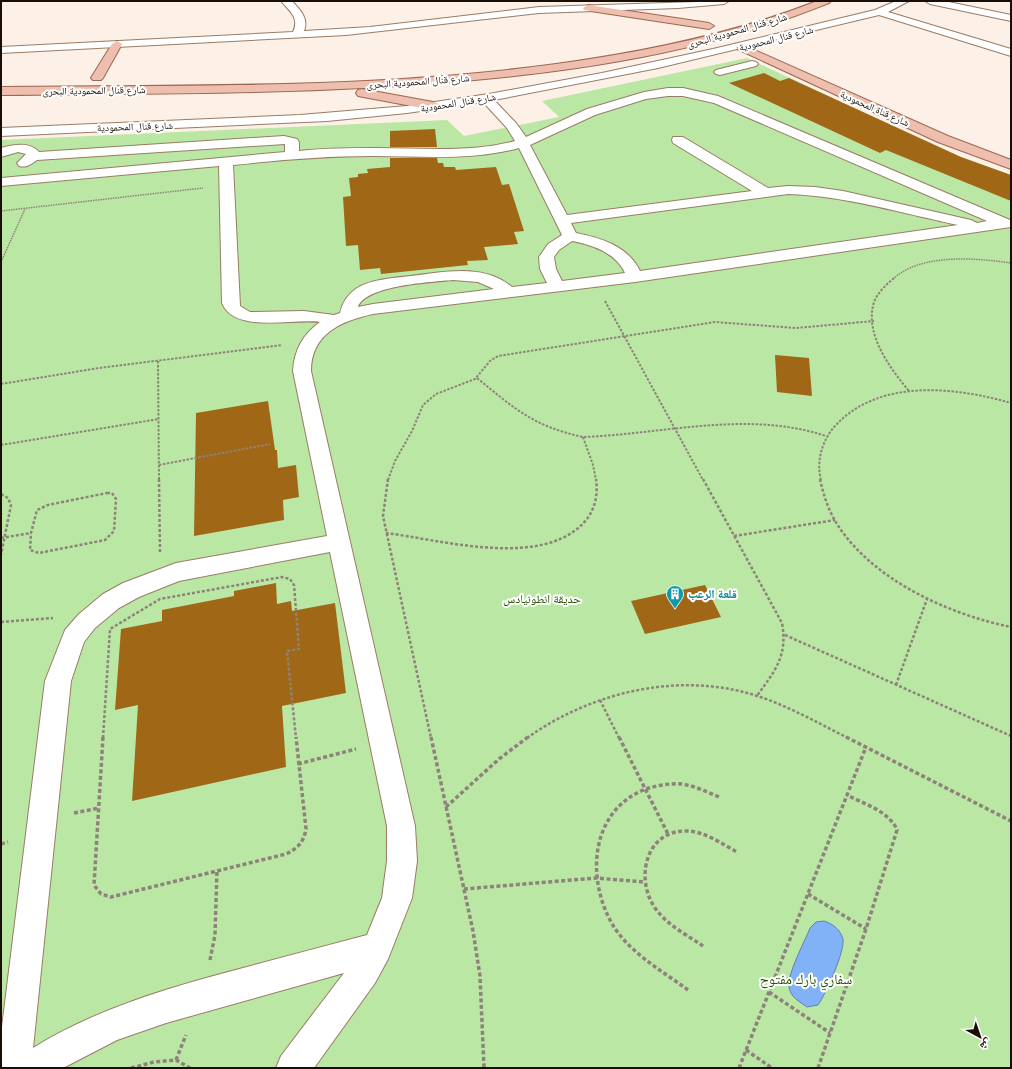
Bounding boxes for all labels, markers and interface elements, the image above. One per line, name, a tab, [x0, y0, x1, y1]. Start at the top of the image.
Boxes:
street label: شارع قنال المحمودية البحرى	[686, 10, 788, 50]
street label: شارع قنال المحمودية	[738, 23, 814, 53]
street label: شارع قنال المحمودية البحرى	[366, 71, 470, 92]
street label: شارع قنال المحمودية البحرى	[42, 83, 146, 98]
street label: شارع قناة المحمودية	[838, 87, 912, 130]
street label: شارع قنال المحمودية	[419, 90, 497, 115]
street label: شارع قنال المحمودية	[97, 119, 174, 134]
building icon: قلعة الرعب	[665, 584, 685, 609]
place label: قلعة الرعب	[688, 586, 737, 601]
park label: حديقة انطونيادس	[503, 591, 581, 606]
park label: سفاري بارك مفتوح	[760, 970, 852, 991]
north arrow	[960, 1017, 1000, 1057]
text: ش	[977, 1035, 995, 1054]

